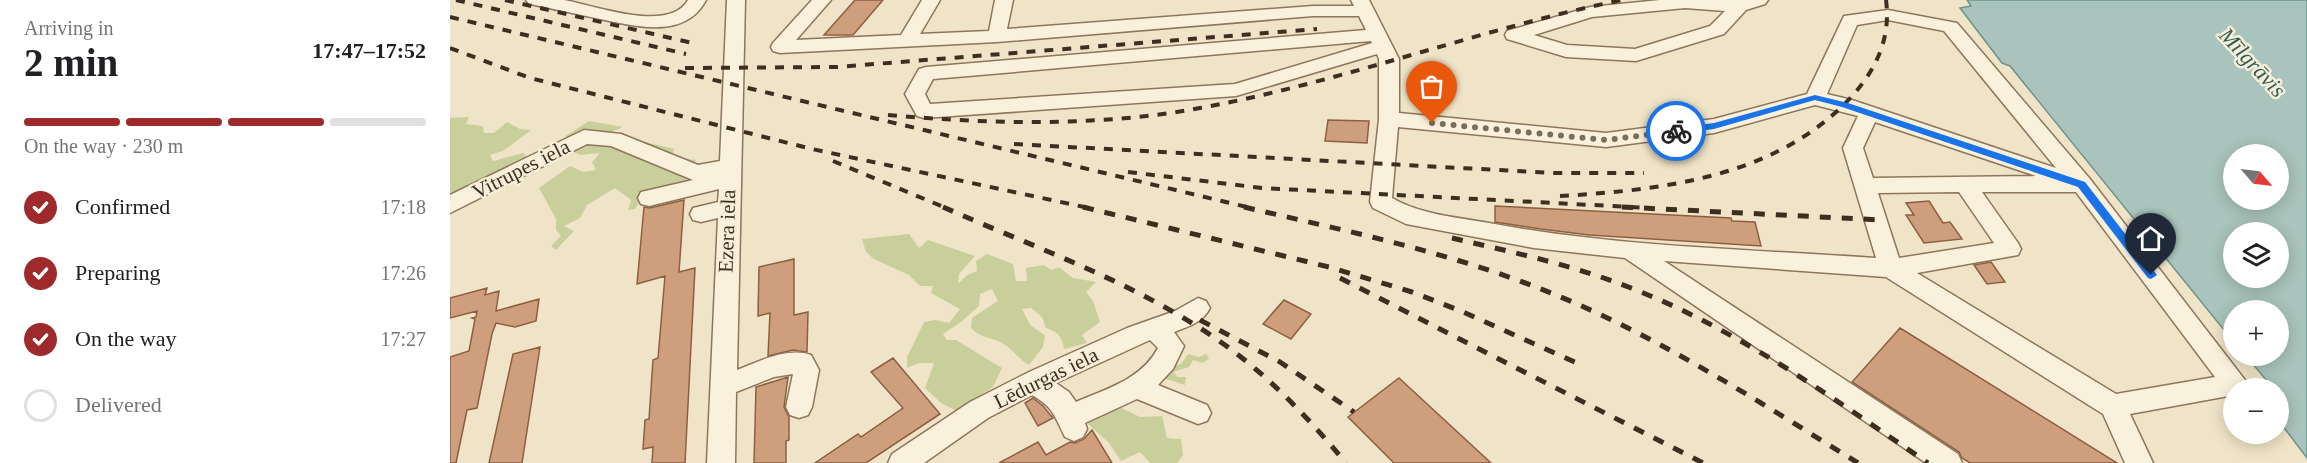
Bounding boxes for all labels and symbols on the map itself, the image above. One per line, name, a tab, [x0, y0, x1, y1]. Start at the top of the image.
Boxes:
water label: Mīlgrāvis	[2214, 22, 2291, 102]
pin	[1406, 61, 1457, 123]
courier	[1646, 101, 1706, 161]
street label: Vitrupes iela	[468, 134, 575, 204]
north arrow	[2223, 144, 2289, 210]
street label: Ezera iela	[714, 188, 740, 273]
pin	[2125, 213, 2176, 275]
street label: Lēdurgas iela	[990, 342, 1103, 414]

